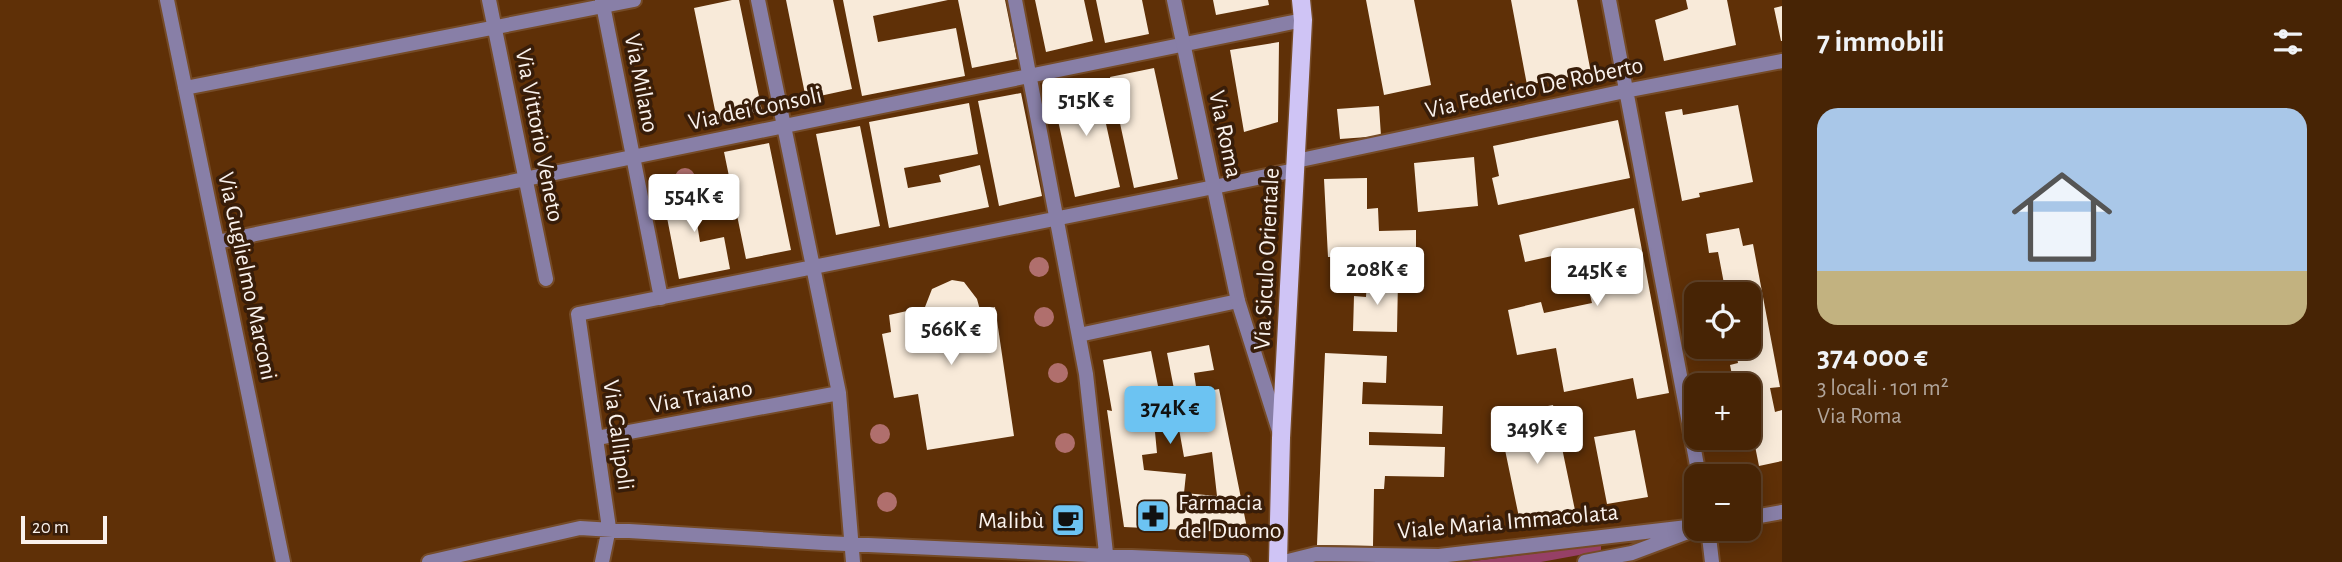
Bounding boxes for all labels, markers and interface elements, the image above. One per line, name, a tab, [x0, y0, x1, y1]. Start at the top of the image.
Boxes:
icon: filters	[2269, 23, 2307, 61]
text: 7 immobili	[1817, 27, 1945, 57]
street label: Via Milano	[620, 32, 662, 135]
street label: Via Vittorio Veneto	[510, 47, 568, 224]
street label: Via Federico De Roberto	[1423, 53, 1645, 123]
pin: 515K €	[1029, 78, 1143, 138]
street label: Via dei Consoli	[686, 83, 824, 135]
street label: Via Roma	[1204, 88, 1246, 180]
text: 515K €	[1058, 89, 1114, 112]
icon: home	[1999, 154, 2125, 280]
street label: Via Siculo Orientale	[1250, 167, 1284, 351]
street label: Via Guglielmo Marconi	[213, 170, 281, 382]
pin: 554K €	[637, 174, 751, 234]
text: 554K €	[664, 185, 724, 208]
pin: 208K €	[1320, 247, 1434, 307]
pin: 245K €	[1540, 248, 1654, 308]
text: 208K €	[1346, 258, 1408, 281]
text: 245K €	[1567, 259, 1627, 282]
map controls	[1684, 282, 1761, 541]
button: locate	[1684, 282, 1761, 359]
pin: 566K €	[894, 308, 1008, 367]
text: 566K €	[921, 318, 981, 341]
text: 374 000 €	[1817, 342, 1928, 372]
button: +	[1684, 373, 1761, 450]
street label: Via Traiano	[648, 376, 754, 418]
text: 3 locali · 101 m²	[1817, 377, 1949, 400]
street label: Via Callipoli	[598, 378, 638, 492]
pin: 374K €	[1113, 386, 1227, 446]
text: 374K €	[1140, 397, 1200, 420]
text: Via Roma	[1817, 405, 1902, 428]
pin: 349K €	[1480, 406, 1594, 466]
text: 349K €	[1507, 417, 1567, 440]
button: −	[1684, 464, 1761, 541]
place label: Farmacia del Duomo	[1178, 491, 1282, 543]
pharmacy icon: Farmacia del Duomo	[1134, 497, 1172, 535]
street label: Viale Maria Immacolata	[1397, 500, 1620, 544]
cafe icon: Malibù	[1049, 501, 1087, 539]
place label: Malibù	[978, 509, 1044, 533]
scale bar	[21, 513, 107, 545]
text: 20 m	[32, 518, 69, 537]

